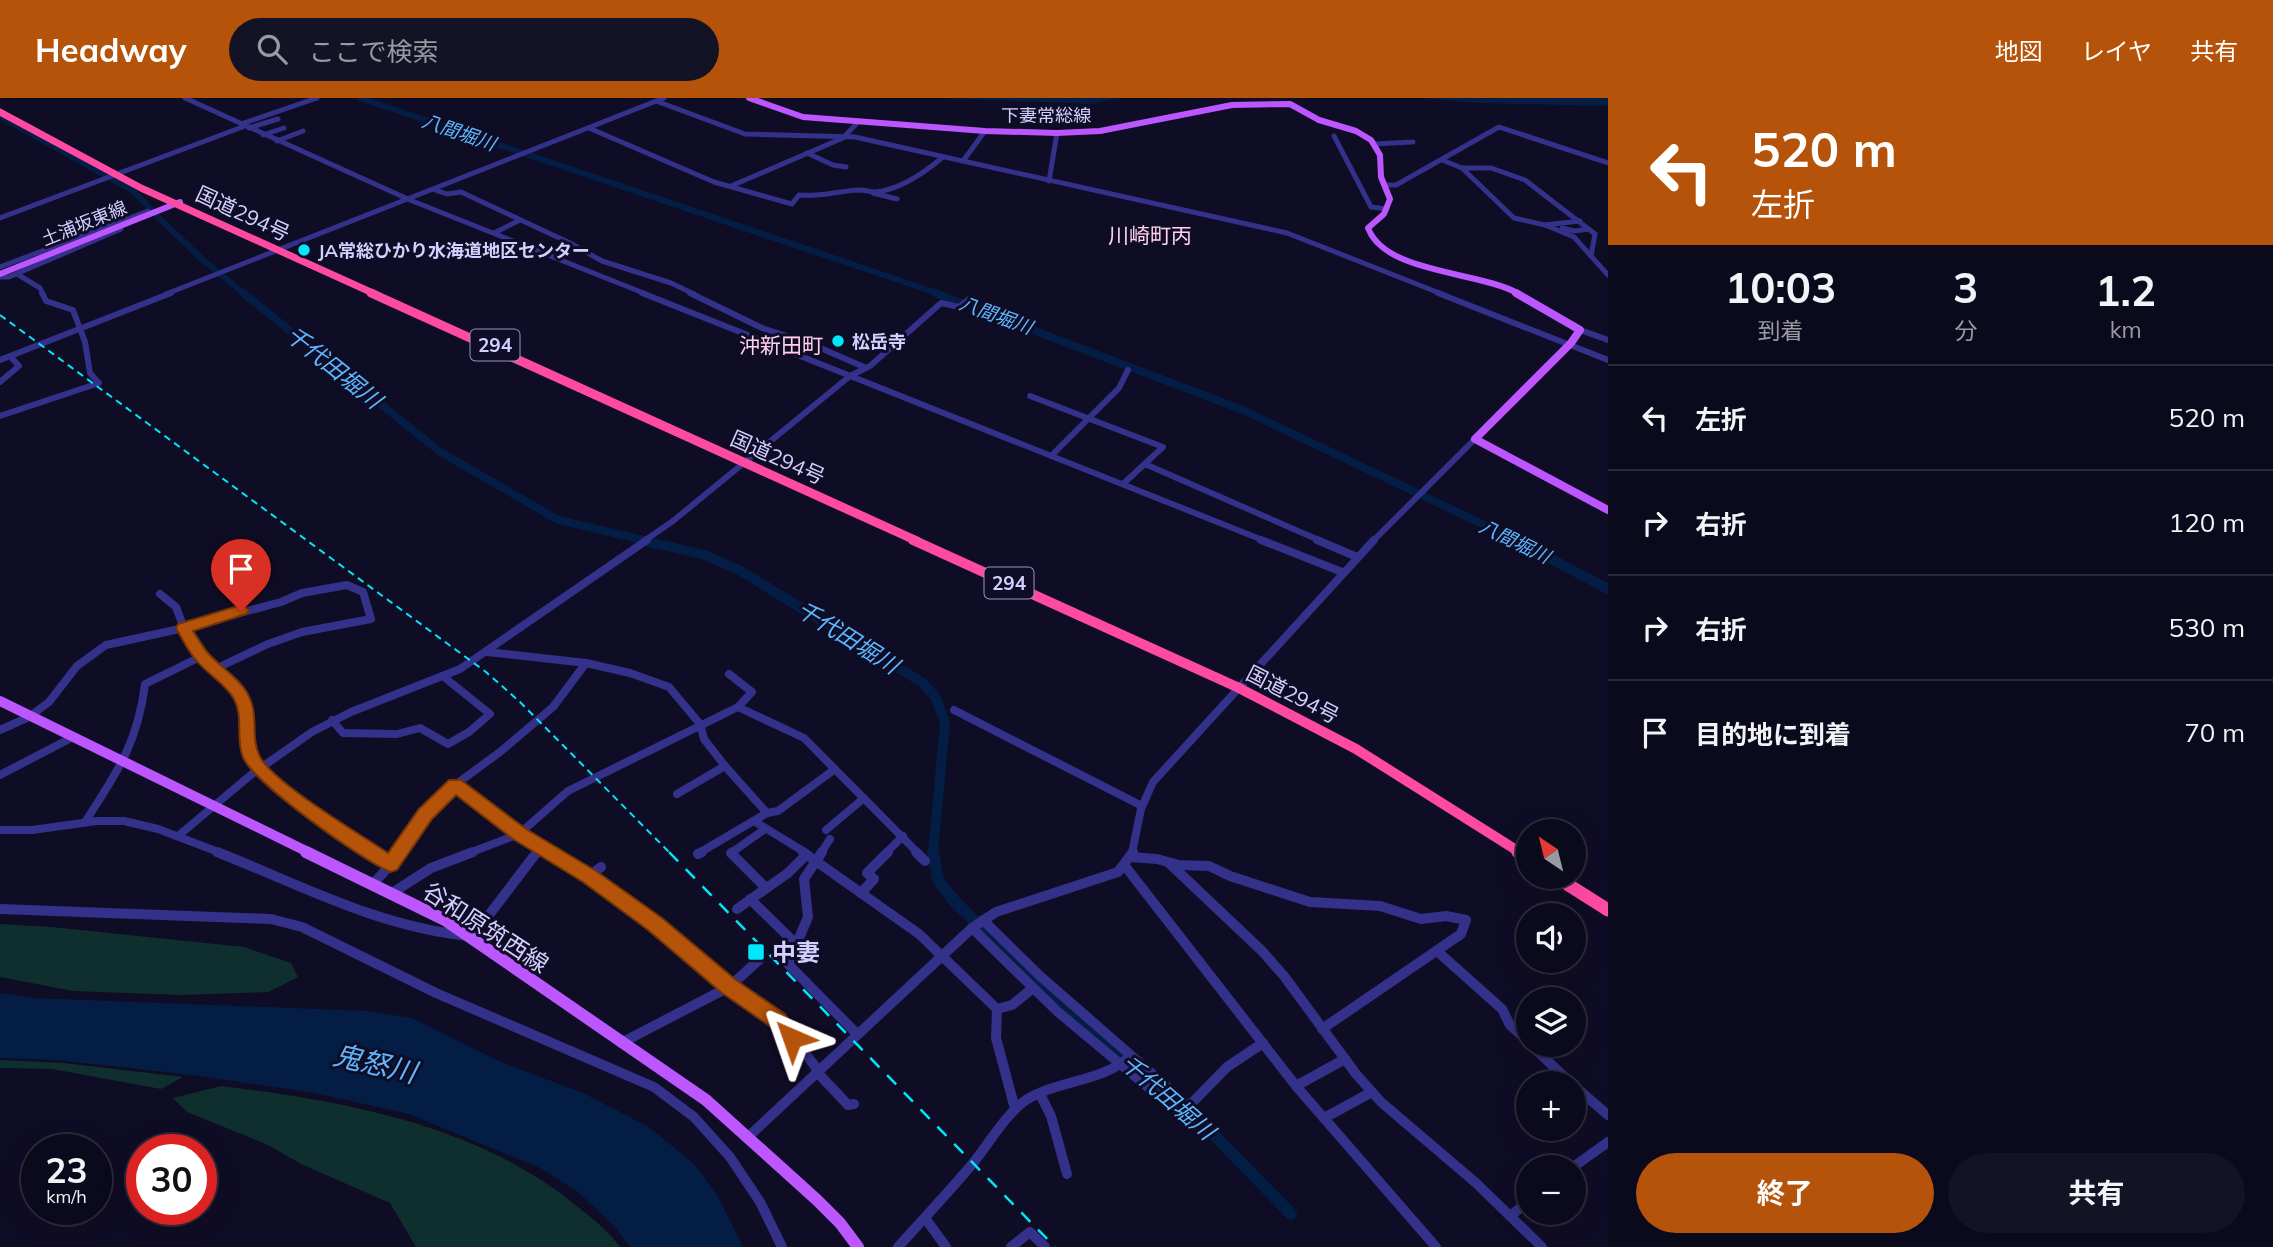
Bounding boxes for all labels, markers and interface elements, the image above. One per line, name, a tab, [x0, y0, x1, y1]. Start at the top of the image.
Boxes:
search box	[229, 18, 719, 81]
text: Headway	[35, 29, 187, 70]
icon: search	[253, 30, 291, 68]
text: ここで検索	[309, 35, 439, 68]
text: 地図	[1995, 36, 2043, 66]
text: レイヤ	[2081, 36, 2152, 66]
text: 共有	[2190, 36, 2238, 66]
street label: 下妻常総線	[1001, 104, 1091, 127]
water label: 八間堀川	[419, 108, 501, 156]
text: 520 m	[1751, 118, 1897, 179]
icon: left	[1636, 126, 1727, 217]
street label: 国道294号	[192, 180, 294, 246]
text: 左折	[1751, 184, 1815, 224]
street label: 土浦坂東線	[38, 195, 130, 251]
district label: 川崎町丙	[1108, 222, 1192, 248]
place label: JA常総ひかり水海道地区センター	[318, 239, 590, 262]
marker: JA常総ひかり水海道地区センター	[296, 242, 312, 258]
text: 10:03	[1725, 261, 1836, 314]
text: 3	[1953, 261, 1978, 314]
text: 1.2	[2095, 264, 2156, 317]
water label: 八間堀川	[956, 291, 1038, 340]
text: km	[2110, 315, 2142, 344]
text: 到着	[1758, 316, 1804, 345]
text: 分	[1954, 316, 1977, 345]
water label: 千代田堀川	[280, 320, 390, 416]
road number: 294	[470, 330, 520, 360]
place label: 松岳寺	[852, 330, 906, 353]
district label: 沖新田町	[739, 332, 823, 358]
marker: 松岳寺	[830, 333, 846, 349]
icon: left	[1636, 399, 1674, 437]
text: 520 m	[2169, 401, 2245, 434]
text: 左折	[1695, 403, 1747, 436]
street label: 国道294号	[727, 425, 829, 489]
icon: right	[1636, 504, 1674, 542]
text: 120 m	[2169, 506, 2245, 539]
text: 右折	[1695, 508, 1747, 541]
water label: 八間堀川	[1476, 514, 1556, 569]
pin	[211, 539, 271, 611]
icon: arrive	[222, 550, 260, 588]
road number: 294	[984, 568, 1034, 598]
water label: 千代田堀川	[792, 594, 907, 681]
icon: right	[1636, 609, 1674, 647]
text: 530 m	[2169, 611, 2245, 644]
text: 右折	[1695, 613, 1747, 646]
street label: 国道294号	[1242, 660, 1344, 728]
icon: arrive	[1636, 714, 1674, 752]
text: 70 m	[2184, 716, 2245, 749]
text: 目的地に到着	[1695, 718, 1851, 751]
north arrow	[1516, 819, 1586, 889]
map controls	[1516, 819, 1586, 1225]
street label: 谷和原筑西線	[417, 875, 555, 979]
button: sound	[1516, 903, 1586, 973]
place label: 中妻	[772, 937, 820, 967]
marker: 中妻	[746, 942, 766, 962]
button: layers	[1516, 987, 1586, 1057]
position arrow	[755, 1001, 829, 1075]
water label: 鬼怒川	[330, 1036, 423, 1090]
water label: 千代田堀川	[1115, 1048, 1223, 1148]
button: +	[1516, 1071, 1586, 1141]
speed limit sign: 30	[126, 1134, 217, 1225]
text: 23	[45, 1148, 88, 1192]
button: 終了	[1636, 1153, 1934, 1233]
button: 共有	[1948, 1153, 2245, 1233]
button: −	[1516, 1155, 1586, 1225]
text: km/h	[46, 1185, 87, 1208]

